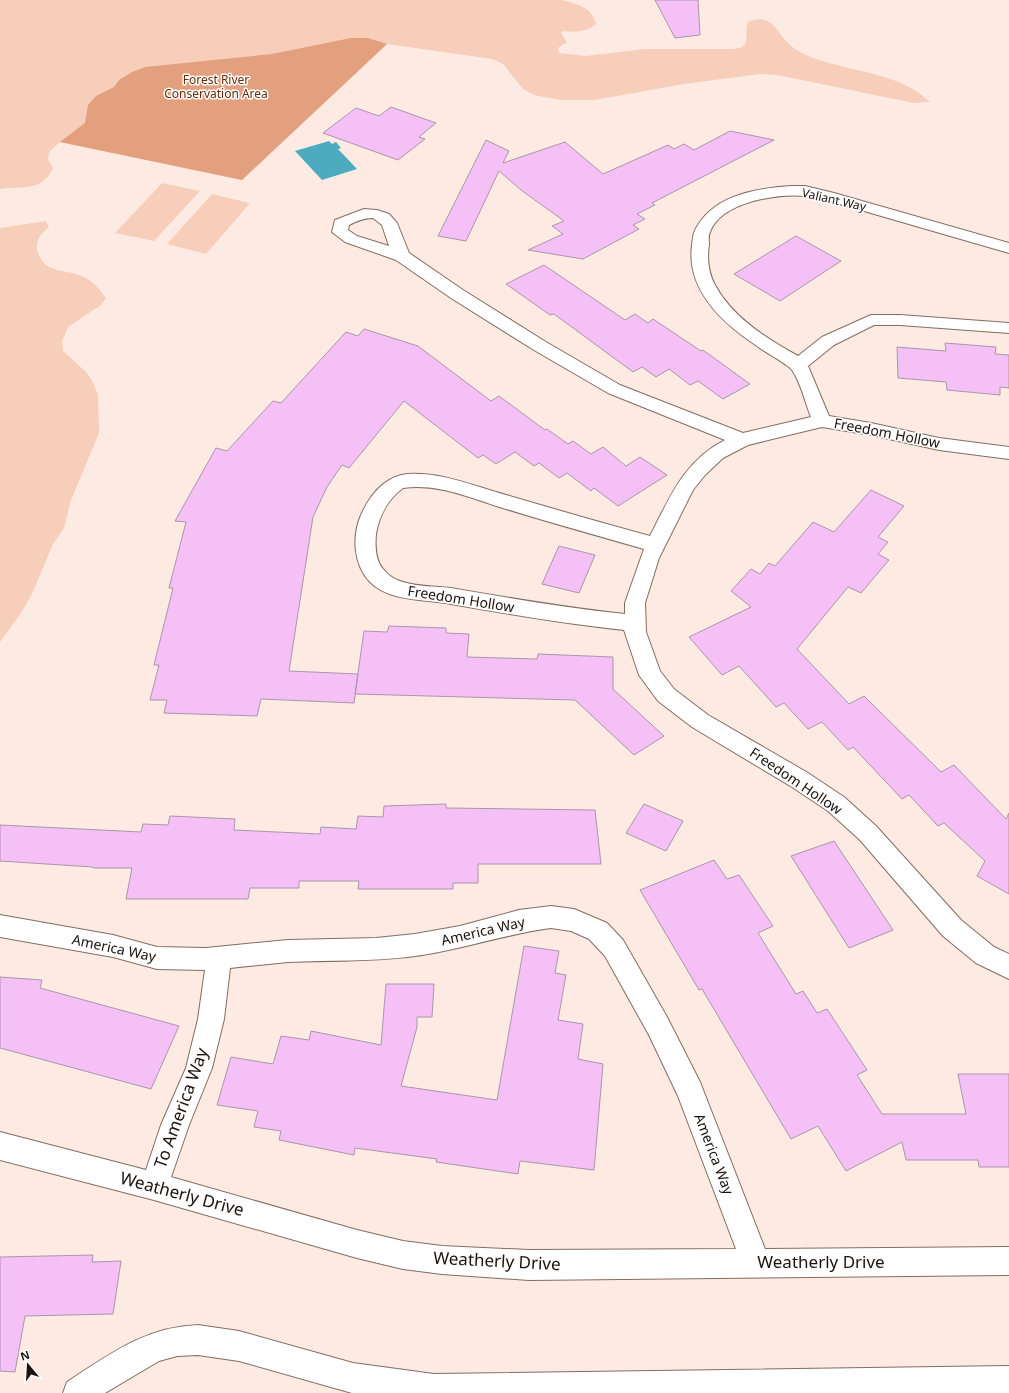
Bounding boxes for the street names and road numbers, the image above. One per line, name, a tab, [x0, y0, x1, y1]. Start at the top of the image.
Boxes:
street label: Valiant Way	[800, 184, 869, 215]
street label: Freedom Hollow	[832, 413, 942, 452]
street label: Freedom Hollow	[406, 581, 516, 616]
street label: Freedom Hollow	[746, 743, 846, 819]
street label: America Way	[439, 911, 527, 949]
street label: America Way	[70, 929, 159, 966]
street label: To America Way	[148, 1044, 213, 1171]
street label: America Way	[690, 1111, 739, 1198]
street label: Weatherly Drive	[118, 1166, 247, 1221]
street label: Weatherly Drive	[433, 1246, 561, 1275]
street label: Weatherly Drive	[757, 1250, 885, 1273]

